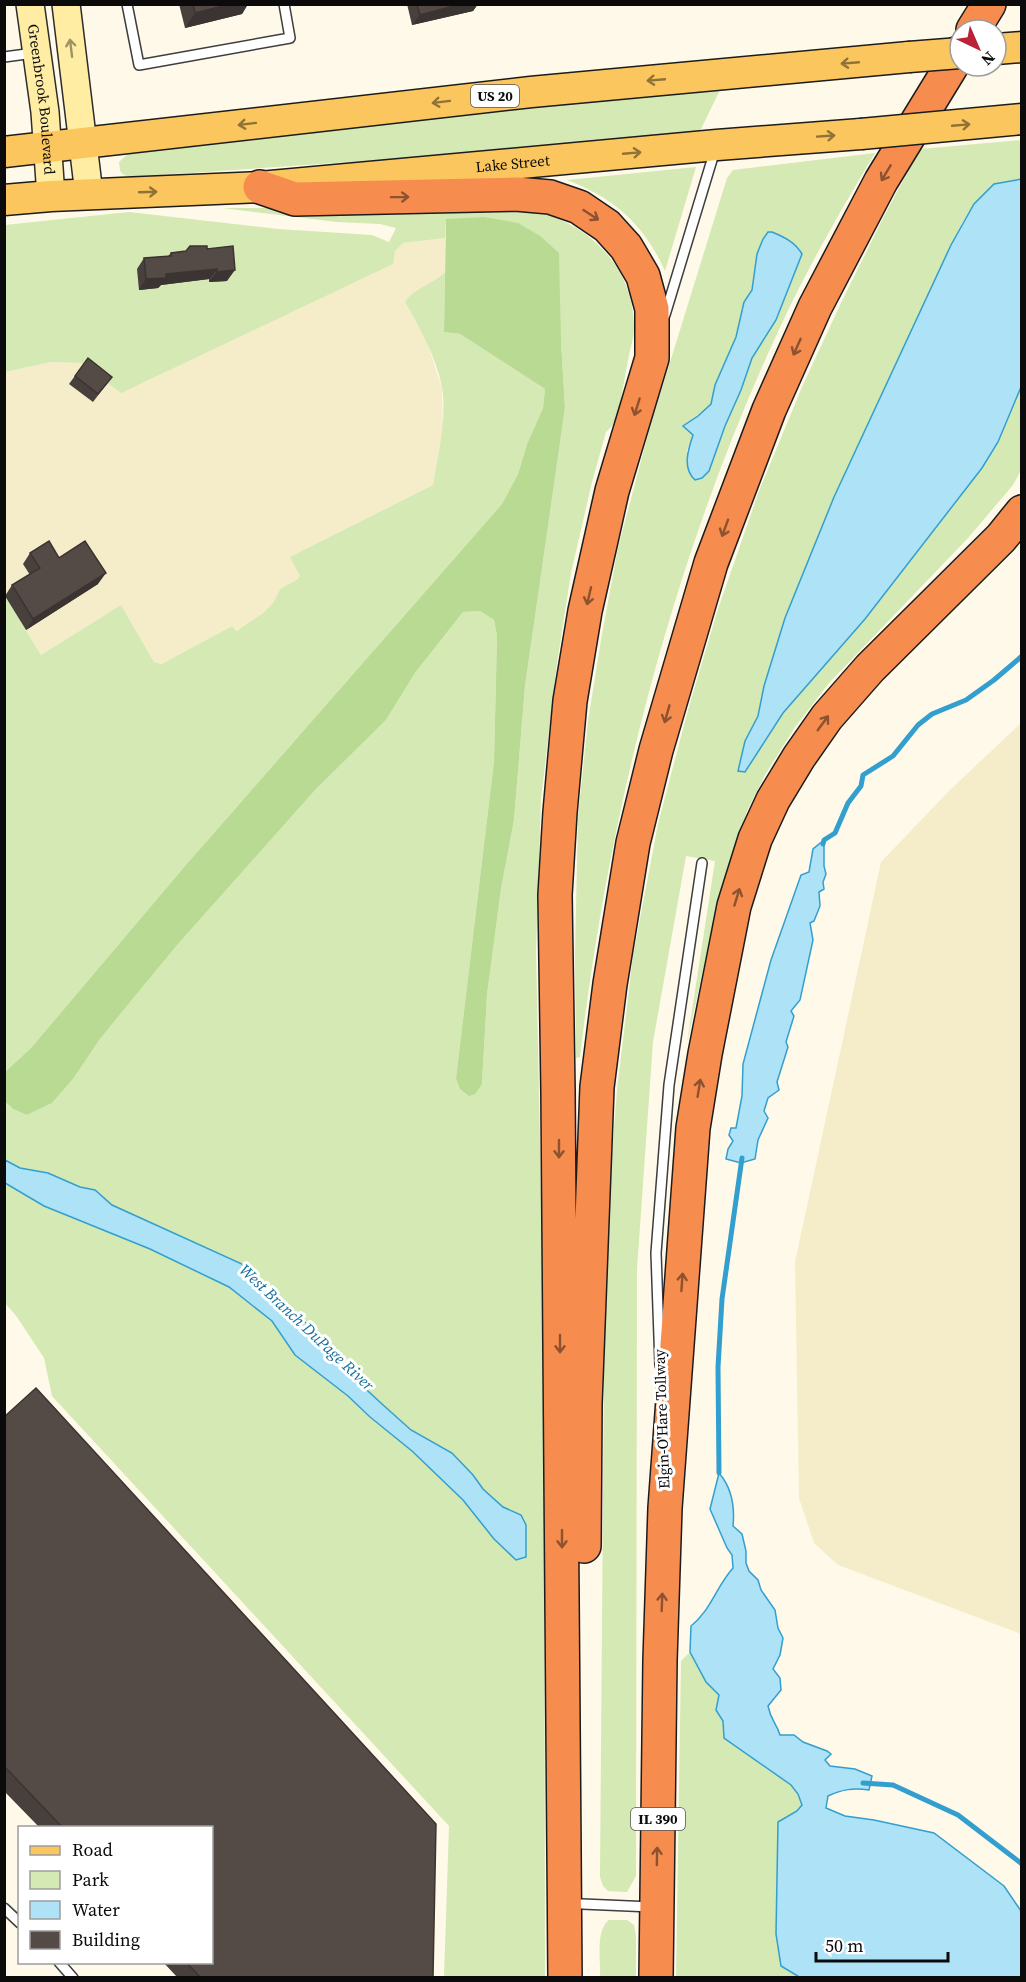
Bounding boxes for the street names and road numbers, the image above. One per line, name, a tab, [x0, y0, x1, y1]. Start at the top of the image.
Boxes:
street label: Greenbrook Boulevard	[23, 22, 60, 176]
road number: US 20	[471, 85, 519, 107]
street label: Lake Street	[474, 149, 551, 177]
street label: Elgin-O'Hare Tollway	[649, 1348, 674, 1489]
road number: IL 390	[631, 1808, 685, 1830]

